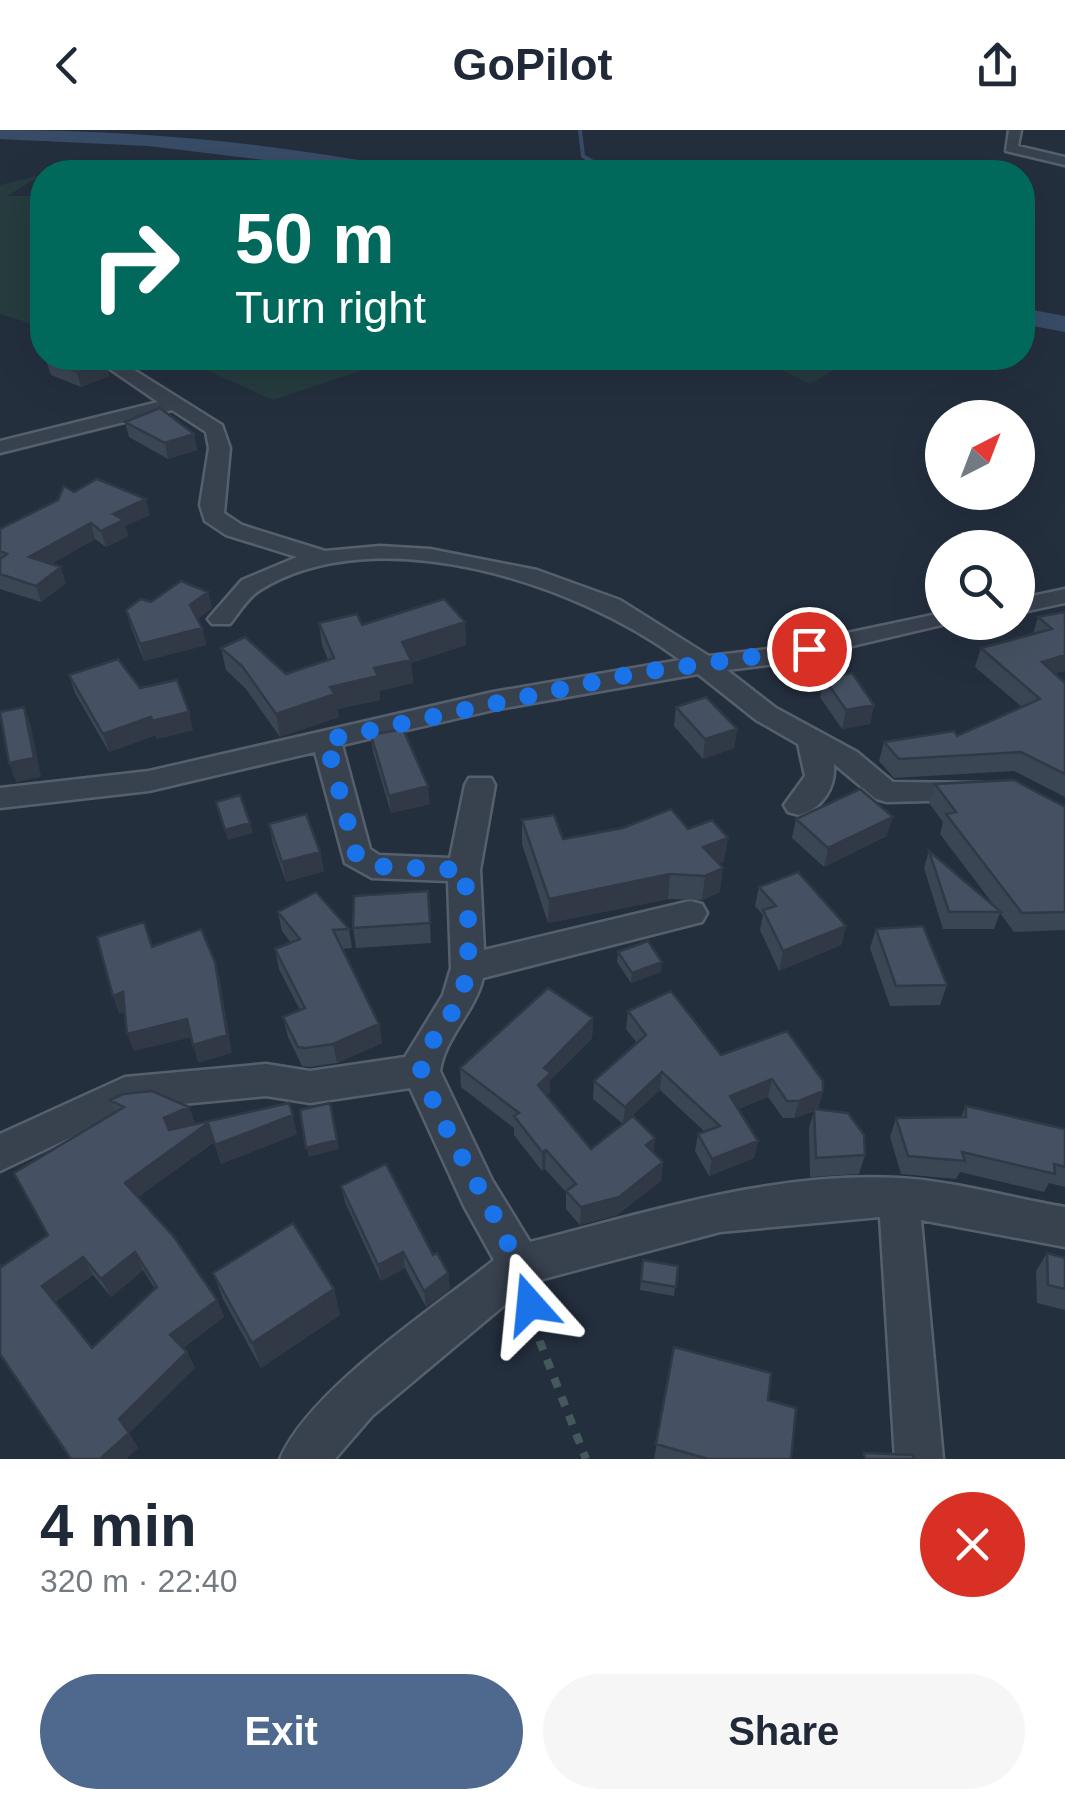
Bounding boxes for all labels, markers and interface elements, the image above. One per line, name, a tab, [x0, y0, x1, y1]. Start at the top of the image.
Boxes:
icon: back	[40, 38, 95, 93]
icon: share	[970, 38, 1025, 93]
text: GoPilot	[453, 39, 612, 90]
icon: right	[70, 200, 200, 330]
text: 50 m	[235, 200, 395, 278]
text: Turn right	[235, 282, 426, 333]
north arrow	[925, 400, 1035, 510]
map controls	[925, 400, 1035, 640]
button: search	[925, 530, 1035, 640]
pin	[767, 607, 852, 692]
icon: arrive	[782, 622, 837, 677]
position arrow	[478, 1252, 582, 1356]
text: 4 min	[40, 1492, 197, 1559]
button: close	[920, 1492, 1025, 1597]
text: 320 m · 22:40	[40, 1563, 237, 1599]
button: Exit	[40, 1674, 523, 1789]
button: Share	[543, 1674, 1025, 1789]

